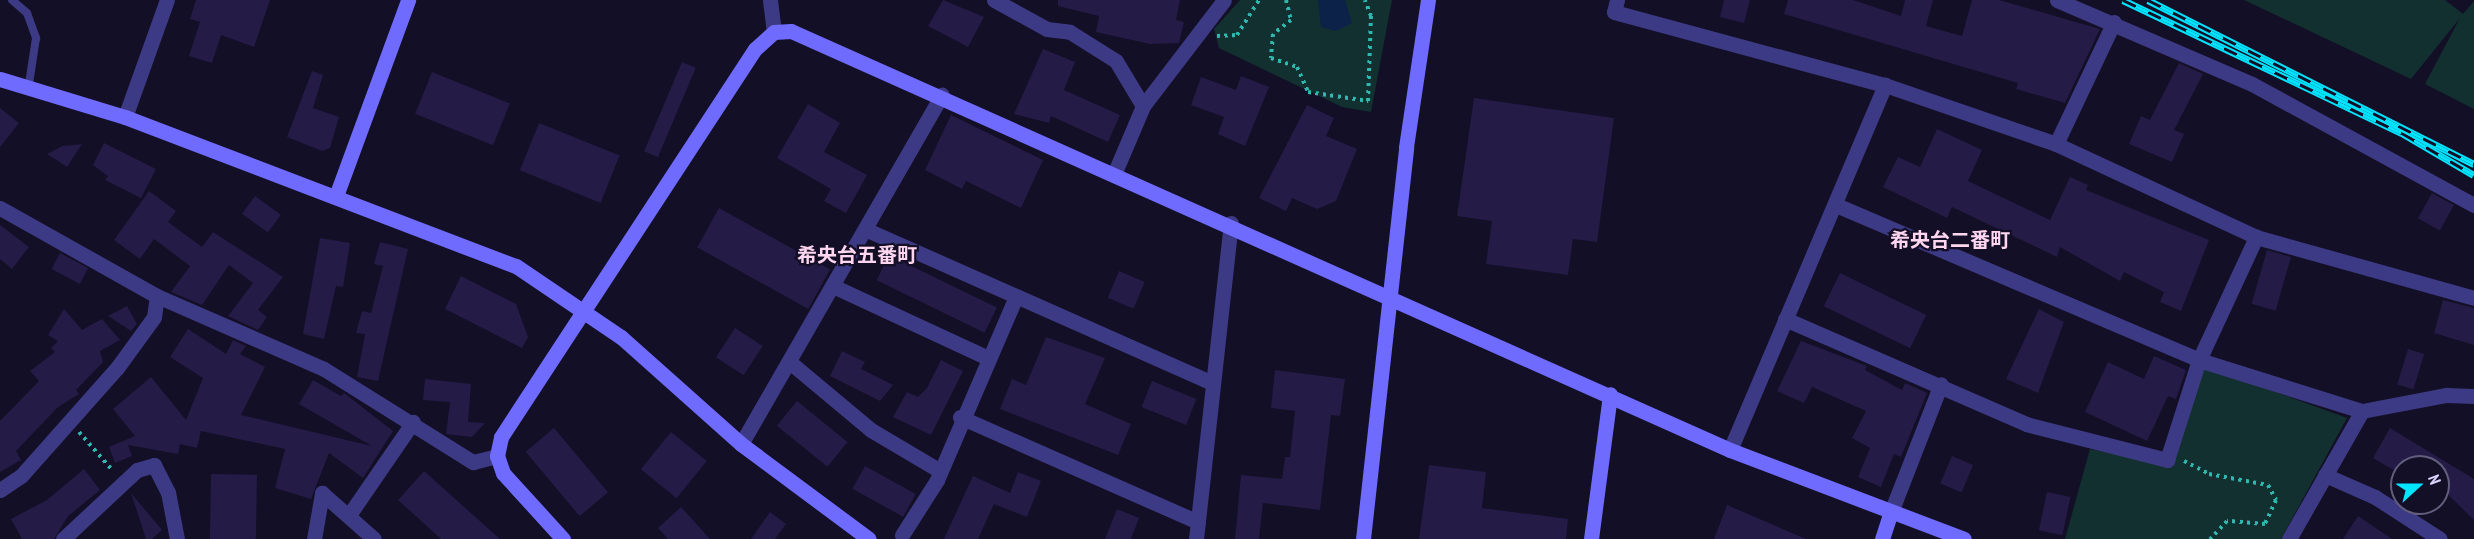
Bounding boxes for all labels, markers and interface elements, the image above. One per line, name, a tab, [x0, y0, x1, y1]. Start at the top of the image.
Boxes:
district label: 希央台二番町	[1890, 228, 2010, 252]
district label: 希央台五番町	[797, 243, 917, 267]
north arrow	[2390, 455, 2450, 515]
text: N	[2424, 472, 2446, 487]

